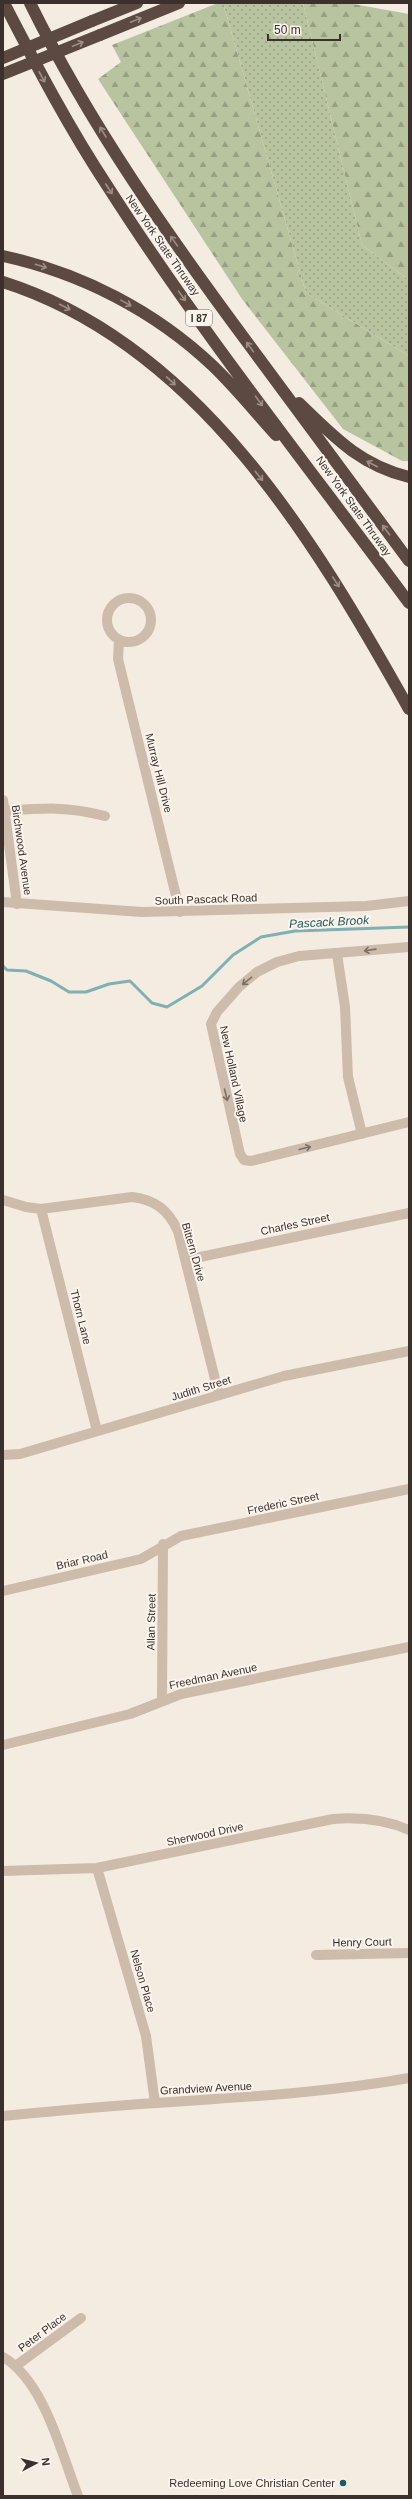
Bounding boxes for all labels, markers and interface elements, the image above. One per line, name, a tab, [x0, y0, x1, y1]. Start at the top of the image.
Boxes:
one-way arrow	[129, 16, 141, 23]
scale bar	[268, 16, 340, 42]
text: 50 m	[274, 23, 301, 37]
one-way arrow	[71, 39, 83, 47]
one-way arrow	[39, 71, 47, 83]
one-way arrow	[99, 127, 107, 138]
one-way arrow	[105, 183, 113, 194]
street label: New York State Thruway	[124, 192, 203, 298]
one-way arrow	[170, 236, 178, 247]
one-way arrow	[34, 263, 46, 271]
one-way arrow	[178, 290, 186, 301]
one-way arrow	[120, 299, 132, 307]
one-way arrow	[59, 303, 71, 311]
road number: I 87	[186, 310, 212, 326]
one-way arrow	[246, 341, 254, 352]
one-way arrow	[166, 376, 176, 386]
one-way arrow	[255, 395, 264, 406]
street label: New York State Thruway	[314, 454, 394, 559]
one-way arrow	[367, 460, 379, 468]
one-way arrow	[255, 471, 264, 482]
one-way arrow	[382, 524, 390, 535]
one-way arrow	[331, 576, 340, 587]
street label: Murray Hill Drive	[143, 732, 175, 814]
street label: Birchwood Avenue	[10, 804, 34, 896]
street label: South Pascack Road	[154, 891, 258, 907]
water label: Pascack Brook	[289, 913, 370, 931]
one-way arrow	[364, 946, 377, 954]
one-way arrow	[242, 976, 252, 985]
street label: New Holland Village	[218, 1025, 250, 1123]
one-way arrow	[223, 1088, 230, 1101]
one-way arrow	[298, 1144, 311, 1151]
street label: Charles Street	[259, 1211, 331, 1237]
street label: Bittern Drive	[180, 1221, 208, 1283]
street label: Thorn Lane	[68, 1288, 94, 1346]
street label: Judith Street	[170, 1373, 232, 1403]
street label: Frederic Street	[246, 1490, 320, 1516]
street label: Briar Road	[55, 1548, 109, 1572]
street label: Allan Street	[145, 1593, 157, 1651]
street label: Freedman Avenue	[168, 1661, 258, 1691]
street label: Sherwood Drive	[165, 1820, 245, 1848]
street label: Henry Court	[332, 1935, 392, 1949]
street label: Nelson Place	[128, 1948, 158, 2014]
street label: Grandview Avenue	[160, 2080, 252, 2096]
street label: Peter Place	[16, 2310, 68, 2354]
north arrow	[16, 2443, 56, 2483]
text: N	[39, 2457, 52, 2467]
place label: Redeeming Love Christian Center	[169, 2477, 335, 2489]
marker: Redeeming Love Christian Center	[338, 2478, 348, 2488]

